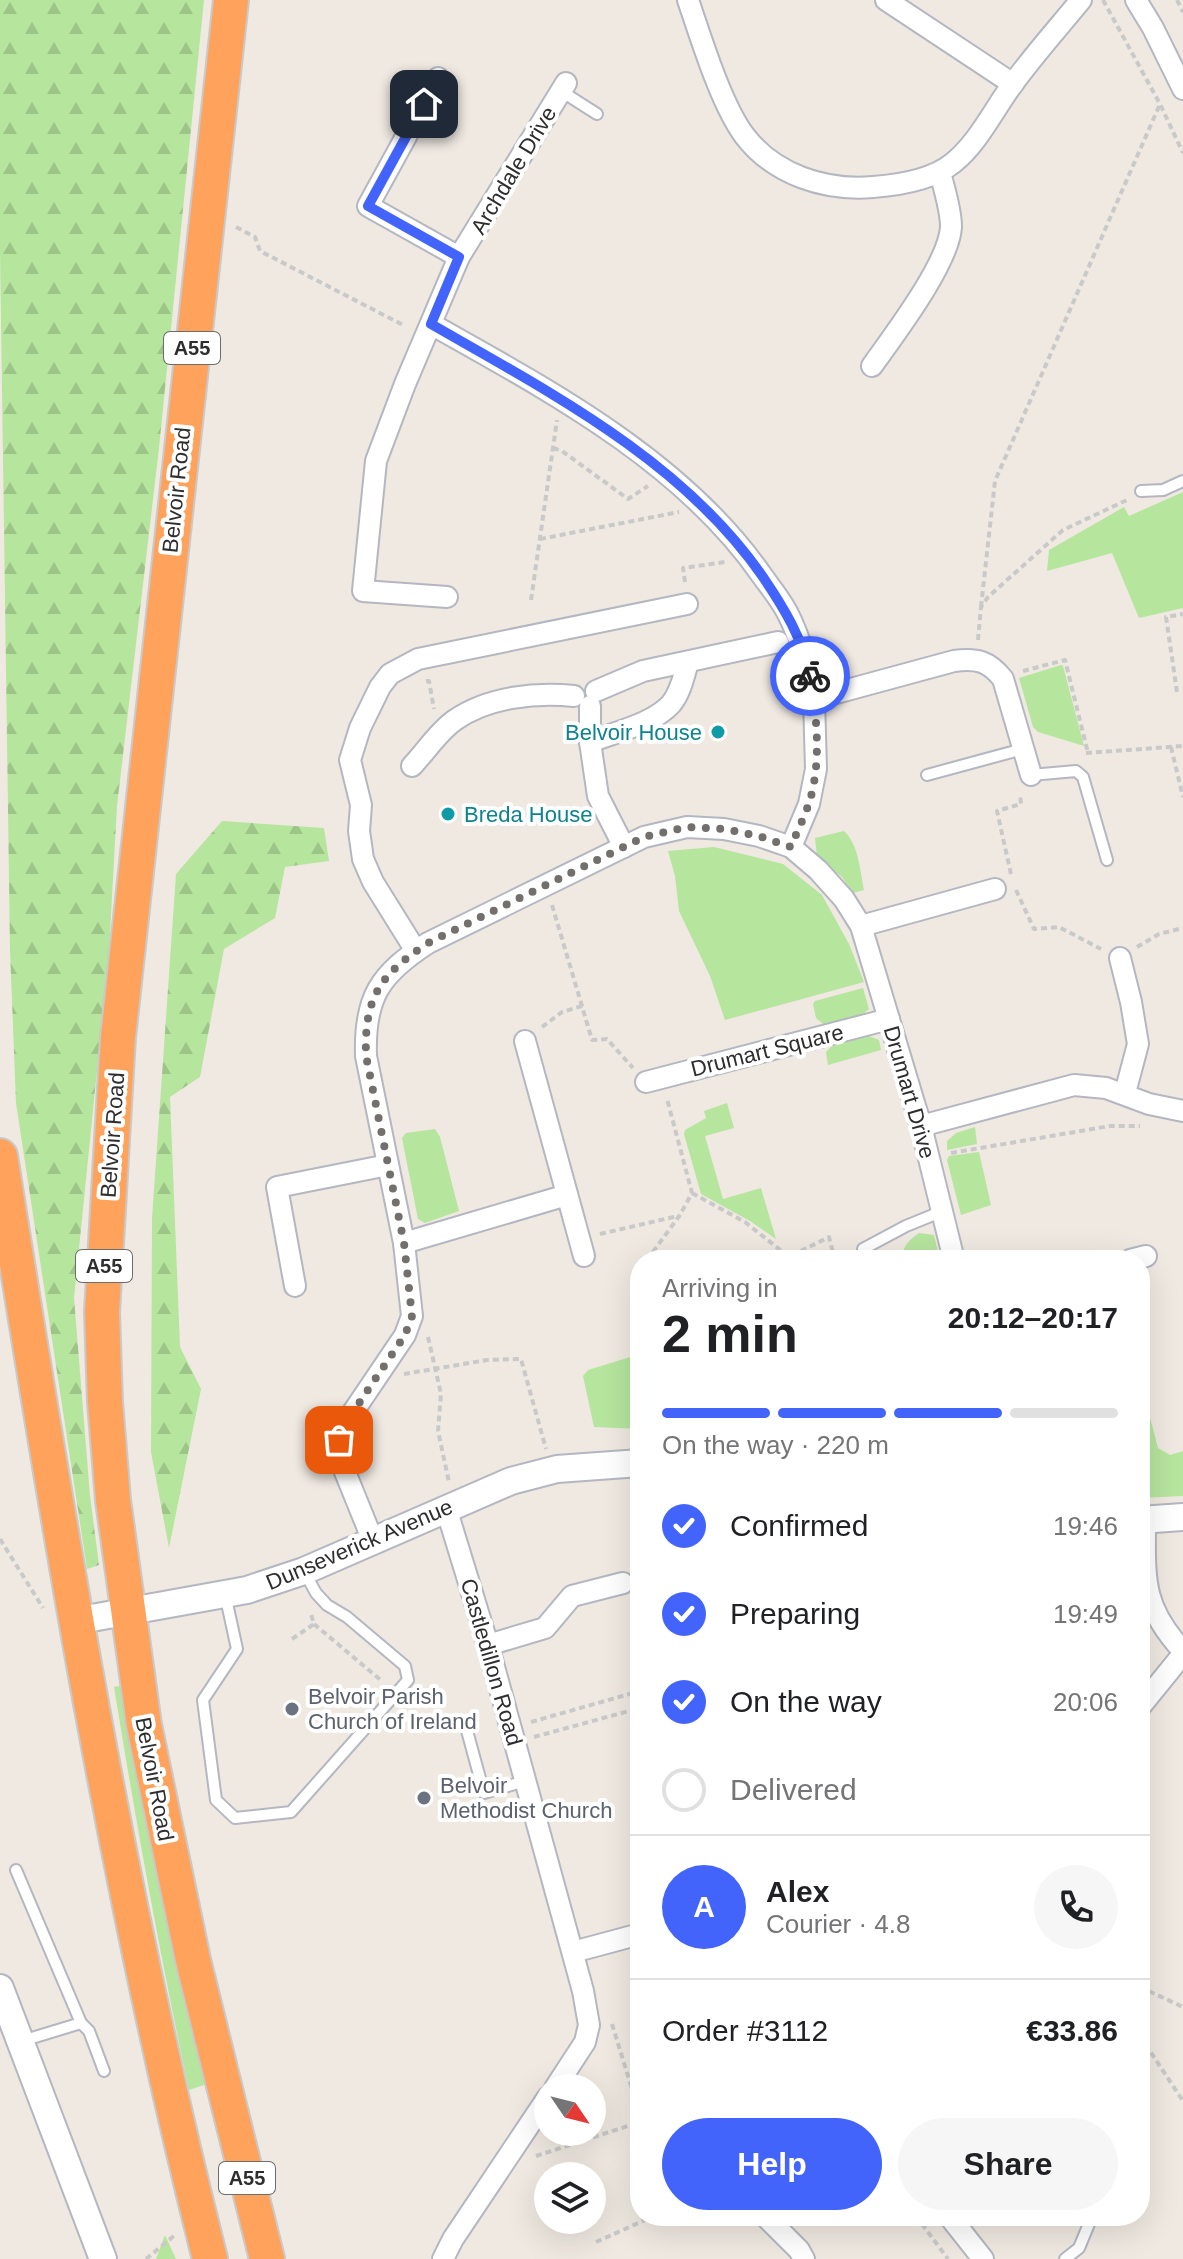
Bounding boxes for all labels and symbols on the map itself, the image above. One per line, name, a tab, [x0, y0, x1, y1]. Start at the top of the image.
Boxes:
pin	[390, 70, 458, 138]
street label: Archdale Drive	[466, 102, 561, 239]
road number: A55	[164, 332, 220, 364]
street label: Belvoir Road	[157, 426, 196, 554]
courier	[770, 636, 850, 716]
place label: Belvoir House	[565, 720, 702, 745]
marker: Belvoir House	[709, 723, 727, 741]
place label: Breda House	[464, 802, 592, 827]
marker: Breda House	[439, 805, 457, 823]
street label: Drumart Square	[688, 1019, 846, 1082]
street label: Drumart Drive	[879, 1023, 940, 1161]
street label: Belvoir Road	[96, 1071, 129, 1199]
road number: A55	[76, 1250, 132, 1282]
pin	[305, 1406, 373, 1474]
street label: Dunseverick Avenue	[262, 1494, 456, 1595]
street label: Castledillon Road	[456, 1576, 527, 1748]
place label: Belvoir Parish Church of Ireland	[308, 1684, 477, 1734]
marker: Belvoir Parish Church of Ireland	[283, 1700, 301, 1718]
street label: Belvoir Road	[130, 1715, 179, 1843]
place label: Belvoir Methodist Church	[440, 1773, 612, 1823]
marker: Belvoir Methodist Church	[415, 1789, 433, 1807]
north arrow	[534, 2074, 606, 2146]
road number: A55	[219, 2162, 275, 2194]

